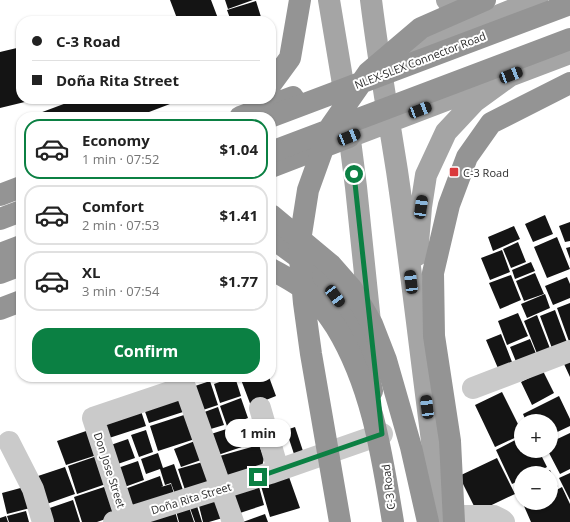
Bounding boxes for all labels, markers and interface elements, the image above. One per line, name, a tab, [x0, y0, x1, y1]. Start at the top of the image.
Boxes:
street label: NLEX-SLEX Connector Road	[352, 28, 488, 92]
text: C-3 Road	[56, 31, 121, 51]
car	[498, 65, 524, 85]
text: Doña Rita Street	[56, 70, 179, 90]
car	[407, 100, 433, 120]
car	[336, 127, 362, 147]
text: Economy	[82, 130, 150, 150]
icon: car	[34, 131, 70, 167]
text: $1.04	[219, 139, 258, 159]
text: 1 min · 07:52	[82, 150, 159, 168]
route start	[345, 165, 363, 183]
place label: C-3 Road	[463, 165, 509, 180]
marker: C-3 Road	[448, 166, 460, 178]
car	[413, 194, 429, 220]
text: Comfort	[82, 196, 144, 216]
icon: car	[34, 197, 70, 233]
text: $1.41	[219, 205, 258, 225]
text: 2 min · 07:53	[82, 216, 159, 234]
text: XL	[82, 262, 100, 282]
icon: car	[34, 263, 70, 299]
car	[404, 269, 418, 295]
text: $1.77	[219, 271, 258, 291]
text: 3 min · 07:54	[82, 282, 159, 300]
car	[323, 283, 347, 309]
button: Confirm	[32, 328, 260, 374]
car	[420, 394, 434, 420]
map controls	[514, 414, 558, 510]
button: +	[514, 414, 558, 458]
callout: 1 min	[225, 419, 291, 447]
text: 1 min	[240, 424, 276, 442]
street label: Don Jose Street	[91, 430, 129, 510]
street label: C-3 Road	[378, 463, 398, 511]
button: −	[514, 466, 558, 510]
route end	[249, 468, 267, 486]
street label: Doña Rita Street	[149, 479, 233, 517]

